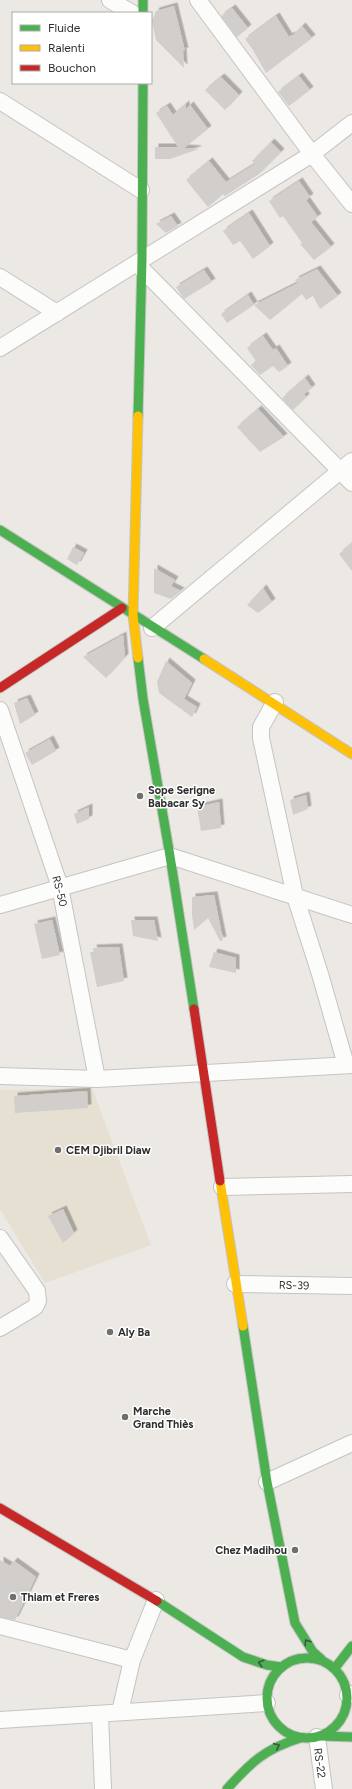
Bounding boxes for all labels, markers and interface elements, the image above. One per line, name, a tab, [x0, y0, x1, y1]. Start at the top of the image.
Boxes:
legend	[12, 12, 152, 84]
text: Fluide	[48, 21, 81, 35]
text: Ralenti	[48, 41, 85, 55]
text: Bouchon	[48, 61, 96, 75]
place label: Sope Serigne Babacar Sy	[148, 784, 215, 810]
marker: Sope Serigne Babacar Sy	[135, 791, 145, 801]
street label: RS-50	[49, 874, 70, 908]
place label: CEM Djibril Diaw	[66, 1144, 152, 1157]
marker: CEM Djibril Diaw	[53, 1145, 63, 1155]
street label: RS-39	[279, 1279, 309, 1292]
place label: Aly Ba	[118, 1326, 150, 1339]
marker: Aly Ba	[105, 1327, 115, 1337]
place label: Marche Grand Thiès	[133, 1405, 193, 1431]
marker: Marche Grand Thiès	[120, 1412, 130, 1422]
place label: Chez Madihou	[215, 1544, 287, 1557]
marker: Chez Madihou	[290, 1545, 300, 1555]
place label: Thiam et Freres	[21, 1591, 99, 1604]
marker: Thiam et Freres	[8, 1592, 18, 1602]
one-way arrow	[304, 1640, 311, 1647]
one-way arrow	[258, 1659, 265, 1668]
one-way arrow	[272, 1743, 280, 1751]
street label: RS-22	[311, 1747, 328, 1779]

